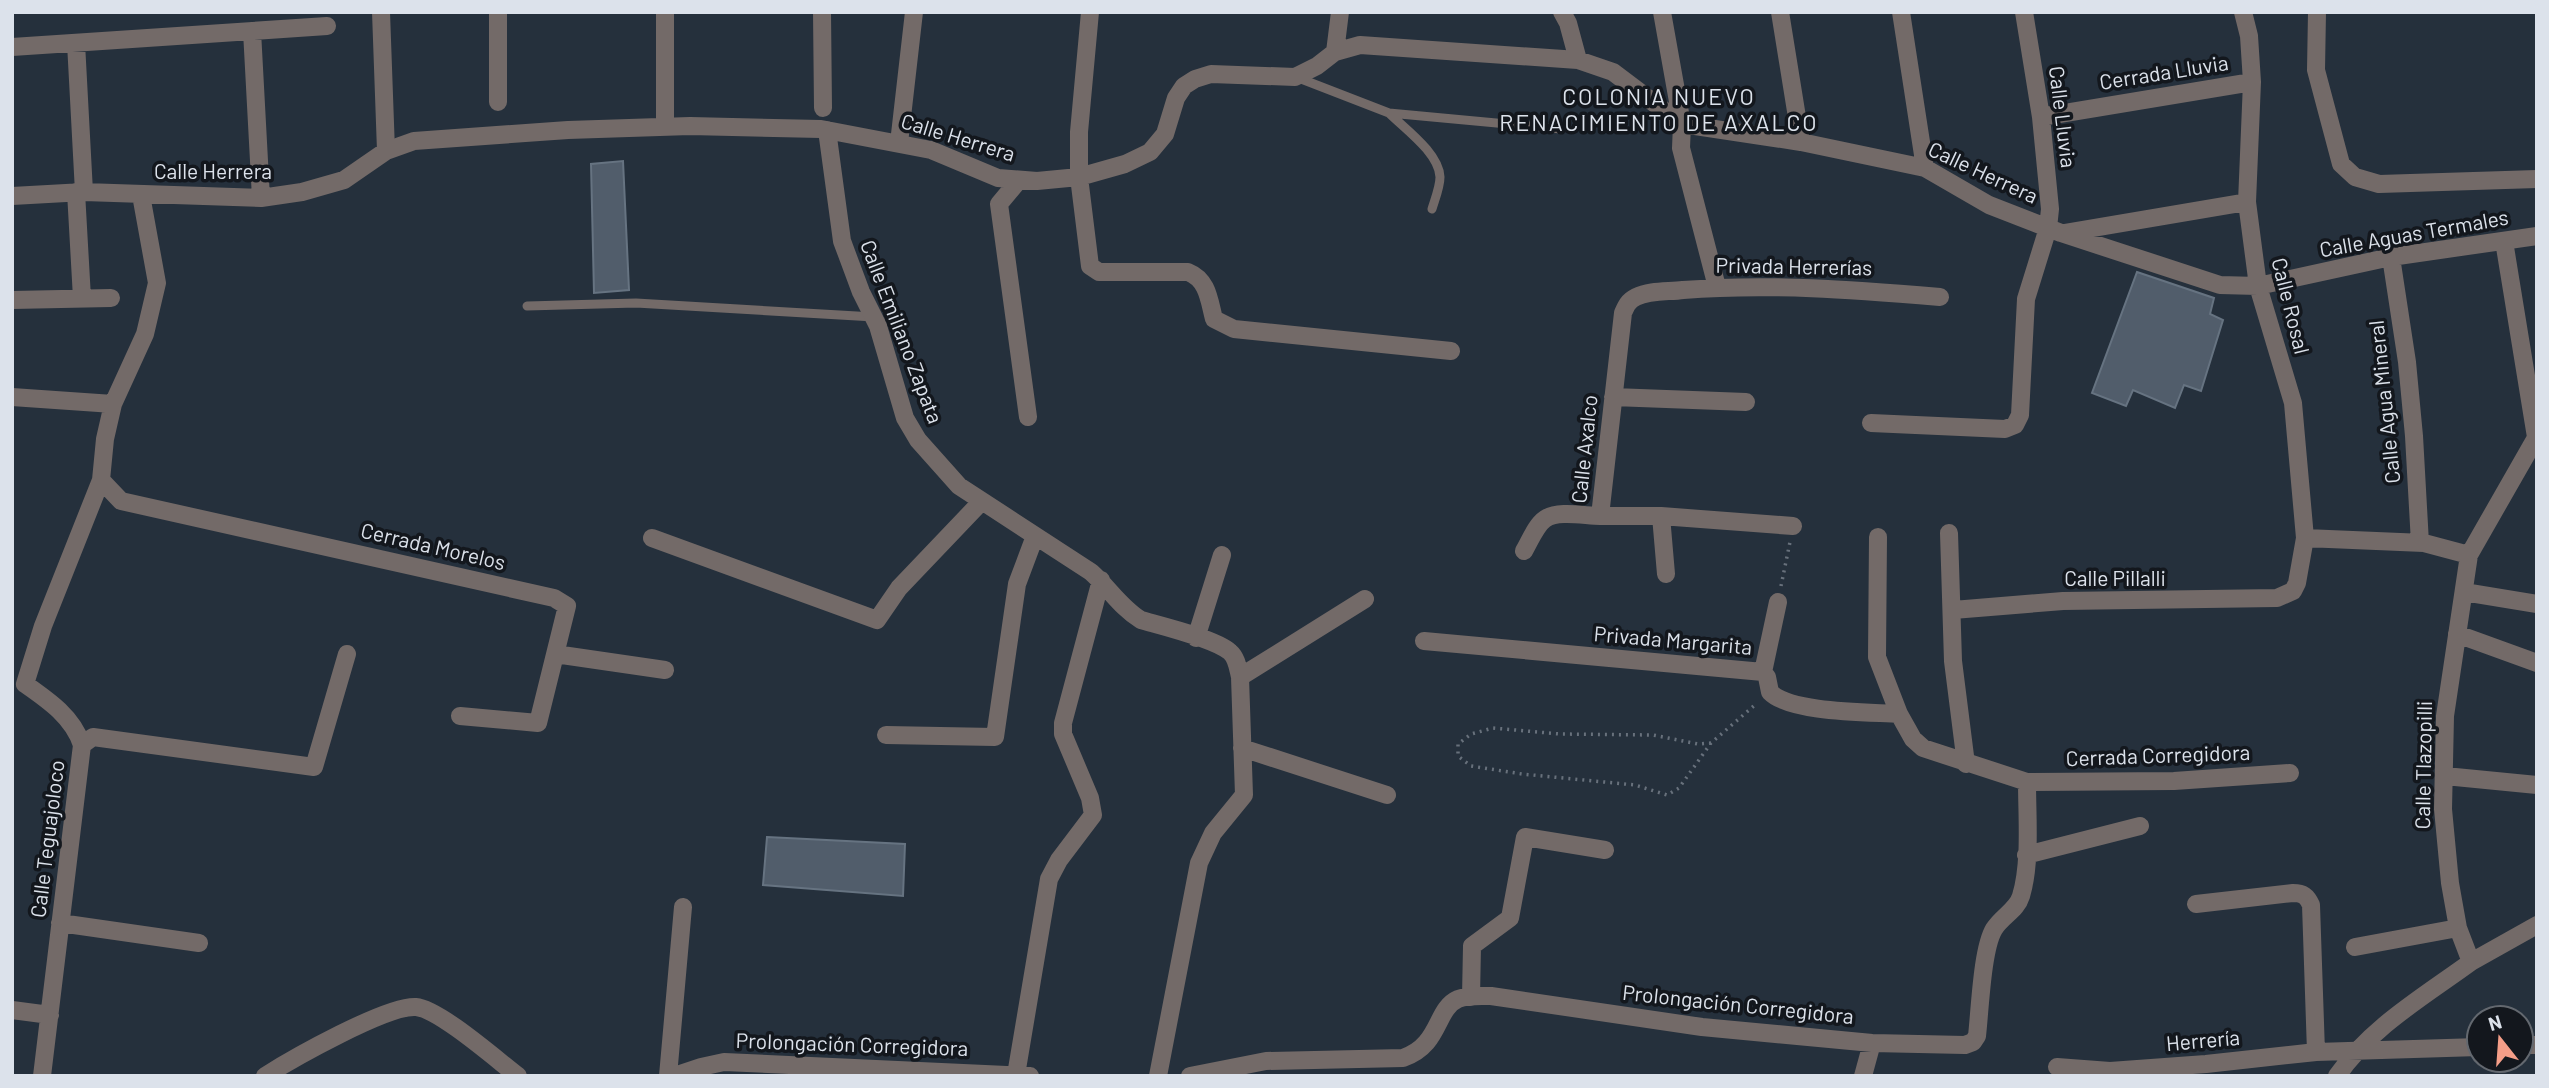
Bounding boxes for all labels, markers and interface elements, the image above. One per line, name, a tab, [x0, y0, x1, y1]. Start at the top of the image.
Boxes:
street label: Cerrada Lluvia	[2097, 49, 2230, 94]
street label: Calle Lluvia	[2045, 64, 2082, 169]
district label: COLONIA NUEVO RENACIMIENTO DE AXALCO	[1499, 82, 1819, 136]
street label: Calle Herrera	[898, 107, 1019, 166]
street label: Calle Herrera	[1925, 135, 2042, 208]
street label: Calle Herrera	[154, 158, 272, 183]
street label: Calle Aguas Termales	[2317, 204, 2510, 261]
street label: Calle Emiliano Zapata	[856, 236, 949, 427]
street label: Privada Herrerías	[1716, 252, 1873, 279]
street label: Calle Rosal	[2267, 255, 2315, 356]
street label: Calle Agua Mineral	[2363, 319, 2405, 485]
street label: Calle Axalco	[1565, 393, 1602, 504]
street label: Cerrada Morelos	[358, 517, 508, 574]
street label: Calle Pillalli	[2064, 565, 2166, 590]
street label: Privada Margarita	[1593, 620, 1753, 659]
street label: Calle Tlazopilli	[2409, 700, 2436, 830]
street label: Cerrada Corregidora	[2065, 739, 2251, 770]
street label: Calle Teguajoloco	[24, 759, 69, 919]
street label: Prolongación Corregidora	[1621, 979, 1855, 1028]
north arrow	[2465, 1004, 2535, 1074]
text: N	[2485, 1009, 2504, 1035]
street label: Herrería	[2165, 1024, 2241, 1055]
street label: Prolongación Corregidora	[735, 1027, 969, 1060]

